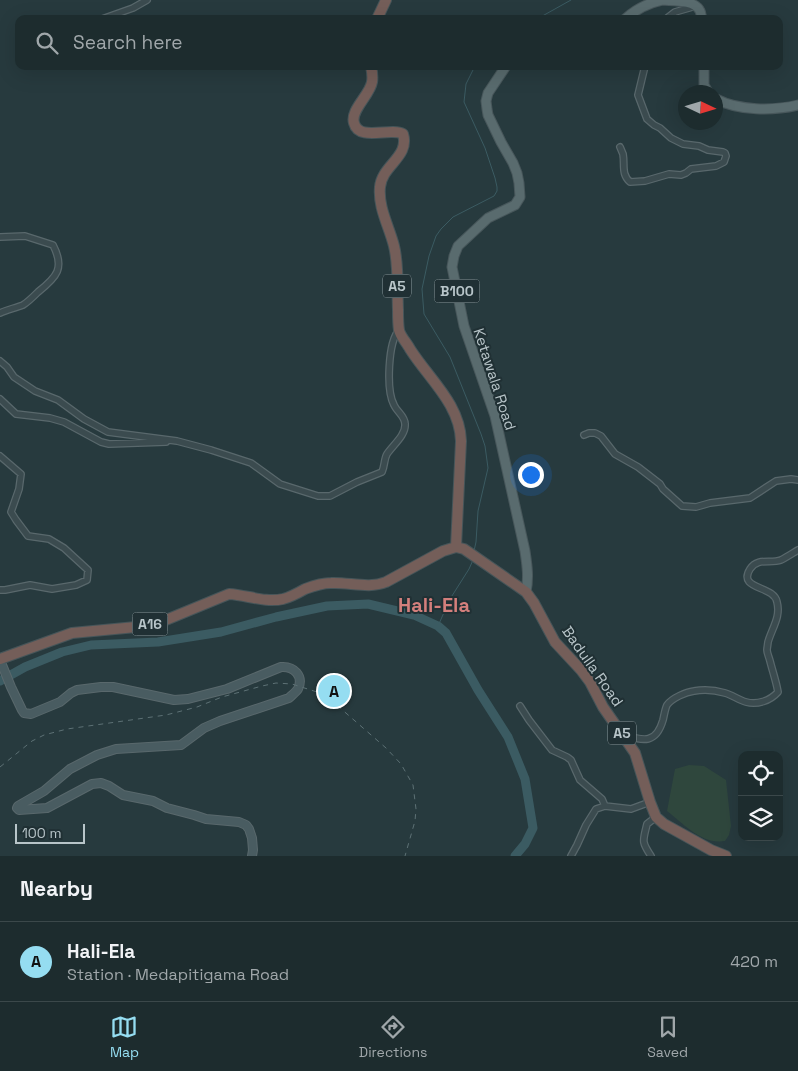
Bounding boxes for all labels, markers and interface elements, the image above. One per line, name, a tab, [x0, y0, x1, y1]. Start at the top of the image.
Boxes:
search box	[15, 15, 783, 70]
icon: search	[33, 29, 61, 57]
text: Search here	[73, 30, 183, 55]
north arrow	[678, 85, 723, 130]
road number: A5	[383, 274, 411, 298]
road number: B100	[434, 280, 480, 302]
street label: Ketawala Road	[470, 326, 520, 432]
your location	[518, 462, 544, 488]
district label: Hali-Ela	[398, 592, 470, 618]
road number: A16	[132, 612, 168, 636]
street label: Badulla Road	[558, 622, 628, 710]
pin: A	[318, 672, 350, 710]
road number: A5	[608, 721, 636, 744]
map controls	[738, 751, 783, 841]
button: locate	[738, 751, 783, 796]
button: layers	[738, 796, 783, 841]
scale bar	[15, 821, 85, 844]
text: 100 m	[22, 824, 61, 842]
text: Nearby	[20, 875, 93, 902]
text: Hali-Ela	[67, 939, 135, 964]
text: A	[31, 951, 41, 972]
text: 420 m	[730, 951, 778, 972]
text: Station · Medapitigama Road	[67, 964, 289, 985]
tab: Map	[110, 1013, 139, 1061]
tab: Directions	[359, 1013, 427, 1061]
tab: Saved	[647, 1013, 688, 1061]

